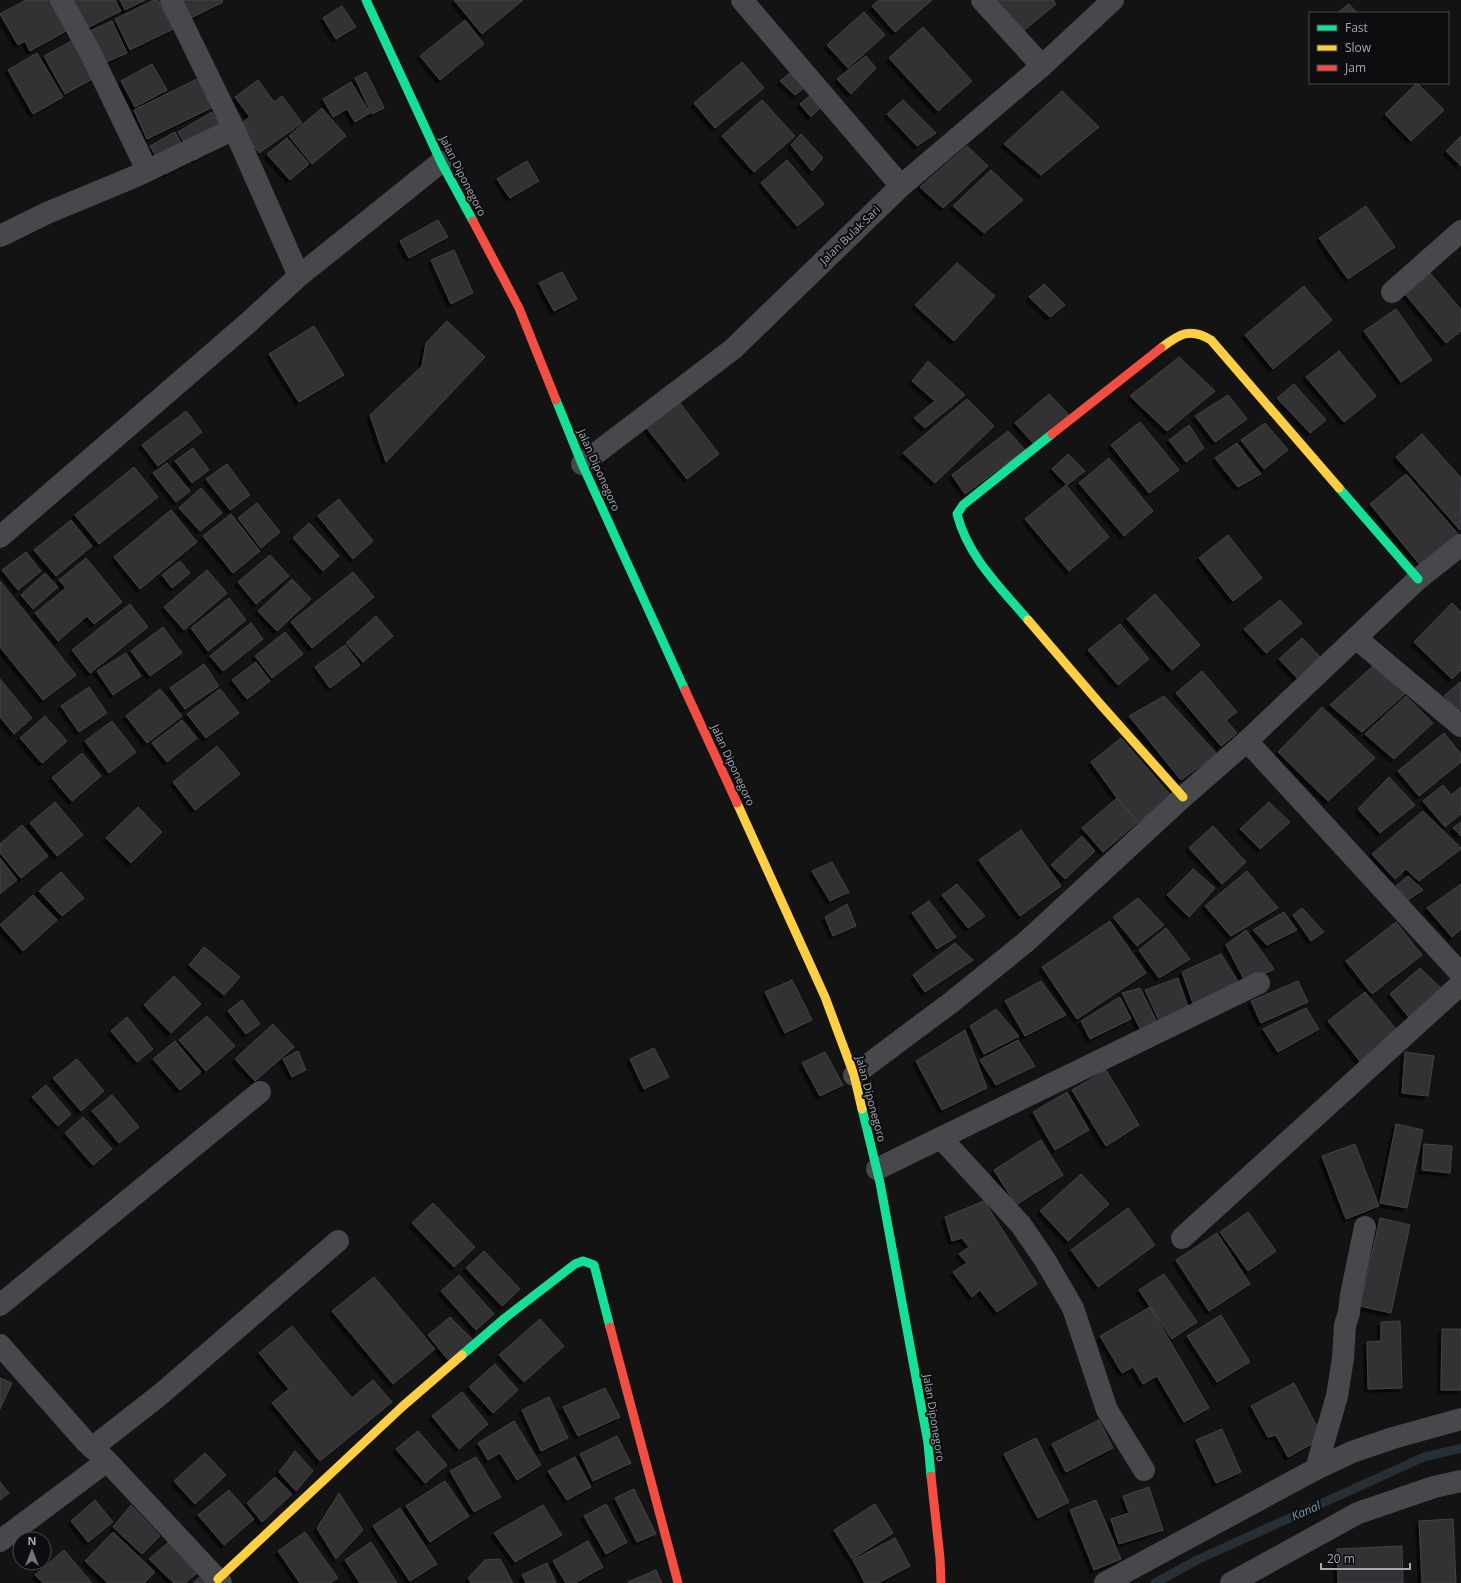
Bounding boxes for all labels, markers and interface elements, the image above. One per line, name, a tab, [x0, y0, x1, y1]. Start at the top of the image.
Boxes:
legend	[1309, 12, 1449, 84]
text: Fast	[1345, 19, 1368, 36]
text: Slow	[1345, 39, 1372, 56]
text: Jam	[1344, 59, 1366, 76]
street label: Jalan Diponegoro	[436, 132, 490, 219]
street label: Jalan Bulak Sari	[816, 202, 883, 268]
street label: Jalan Diponegoro	[574, 426, 624, 514]
street label: Jalan Diponegoro	[708, 721, 759, 808]
street label: Jalan Diponegoro	[853, 1053, 890, 1144]
street label: Jalan Diponegoro	[920, 1372, 949, 1463]
water label: Kanal	[1289, 1496, 1324, 1524]
north arrow	[12, 1531, 52, 1571]
text: N	[28, 1533, 36, 1548]
scale bar	[1321, 1545, 1410, 1571]
text: 20 m	[1327, 1550, 1355, 1567]

